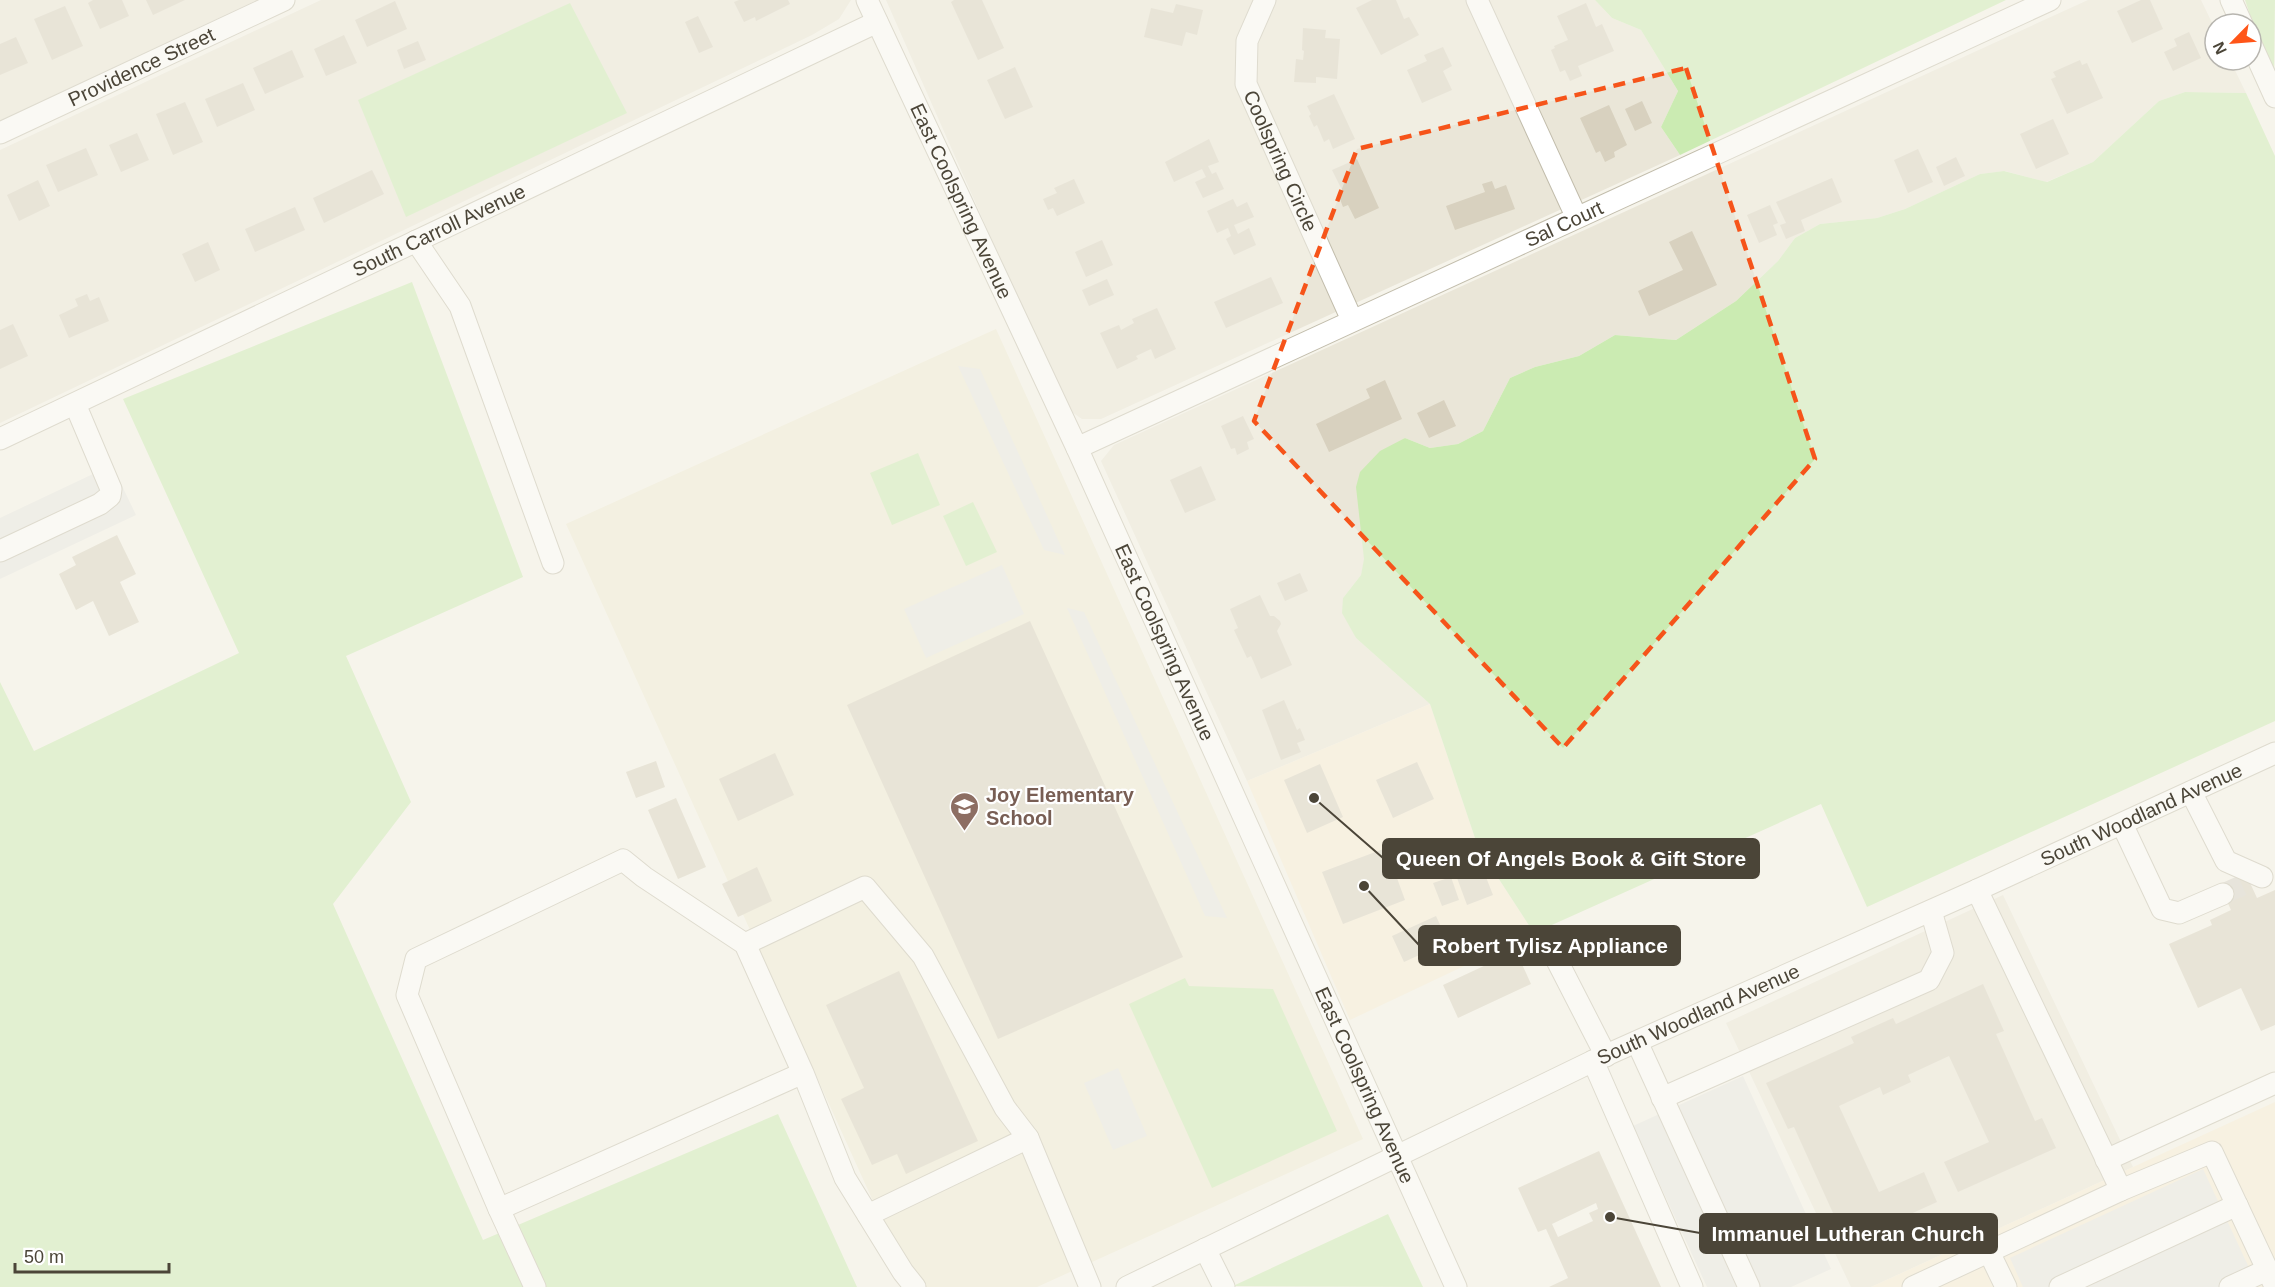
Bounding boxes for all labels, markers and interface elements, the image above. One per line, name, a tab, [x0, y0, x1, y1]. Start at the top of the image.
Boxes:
north arrow	[2203, 12, 2263, 72]
street label: Providence Street	[65, 23, 218, 111]
text: N	[2210, 39, 2230, 57]
street label: Coolspring Circle	[1239, 87, 1322, 235]
street label: East Coolspring Avenue	[906, 100, 1016, 302]
street label: South Carroll Avenue	[349, 180, 529, 281]
street label: Sal Court	[1521, 196, 1607, 251]
street label: East Coolspring Avenue	[1111, 541, 1219, 744]
street label: South Woodland Avenue	[2037, 759, 2246, 870]
place label: Joy Elementary School	[986, 784, 1135, 829]
school or university icon: Joy Elementary School	[949, 790, 981, 832]
callout: Queen Of Angels Book & Gift Store	[1383, 839, 1759, 878]
text: Queen Of Angels Book & Gift Store	[1396, 847, 1746, 870]
callout: Robert Tylisz Appliance	[1419, 926, 1680, 965]
text: Robert Tylisz Appliance	[1432, 934, 1668, 957]
street label: South Woodland Avenue	[1593, 959, 1803, 1069]
street label: East Coolspring Avenue	[1311, 984, 1419, 1187]
callout: Immanuel Lutheran Church	[1700, 1214, 1997, 1253]
text: Immanuel Lutheran Church	[1711, 1222, 1985, 1245]
scale bar	[15, 1236, 170, 1274]
text: 50 m	[24, 1247, 64, 1267]

